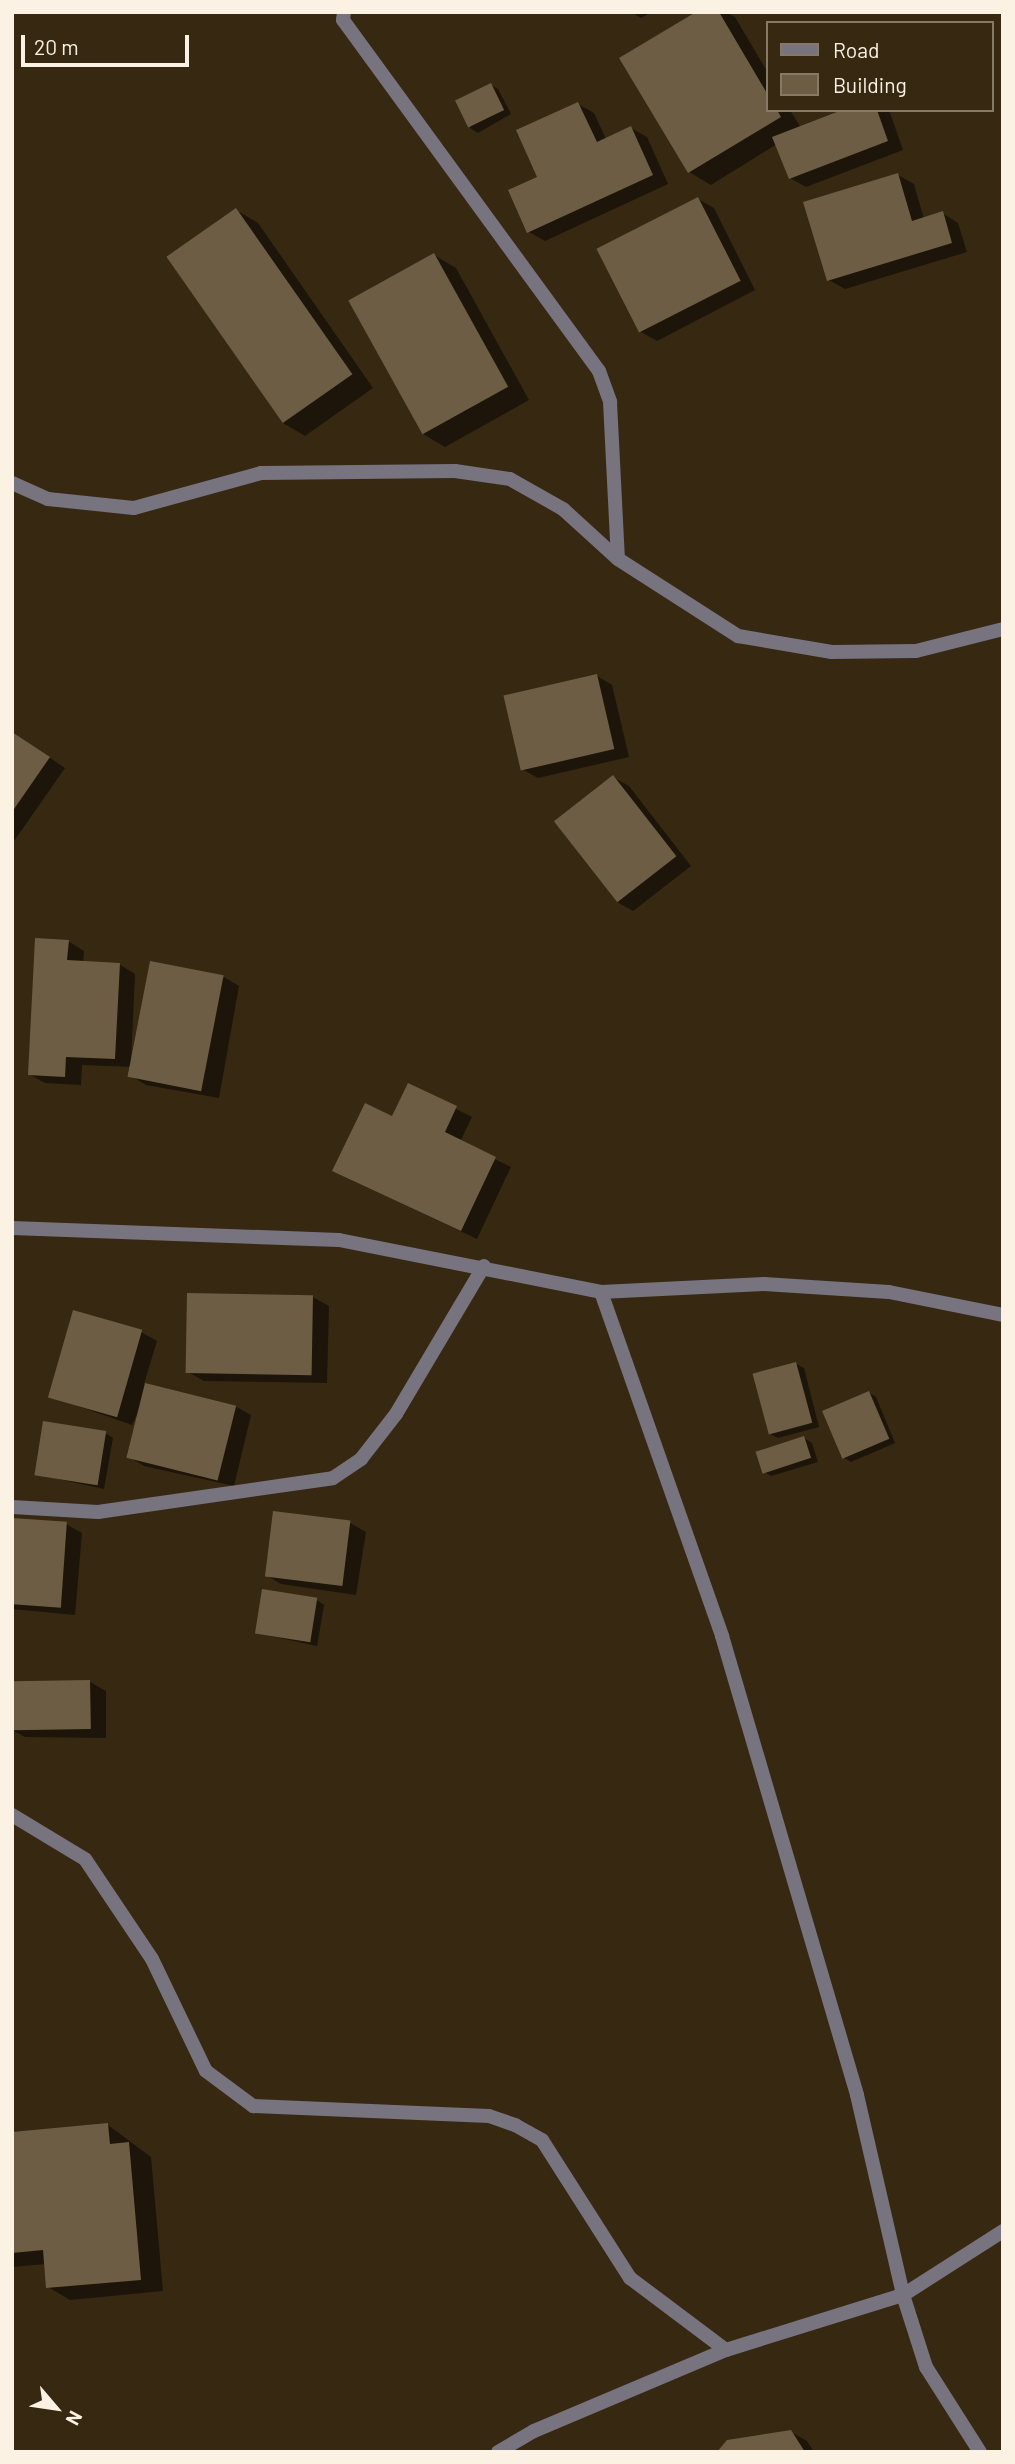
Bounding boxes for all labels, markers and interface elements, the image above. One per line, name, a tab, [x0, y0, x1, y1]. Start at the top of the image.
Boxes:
scale bar	[24, 21, 192, 65]
legend	[766, 21, 994, 112]
text: 20 m	[34, 34, 79, 59]
text: Road	[833, 37, 879, 62]
text: Building	[833, 72, 907, 97]
north arrow	[21, 2373, 91, 2443]
text: N	[62, 2407, 88, 2430]

